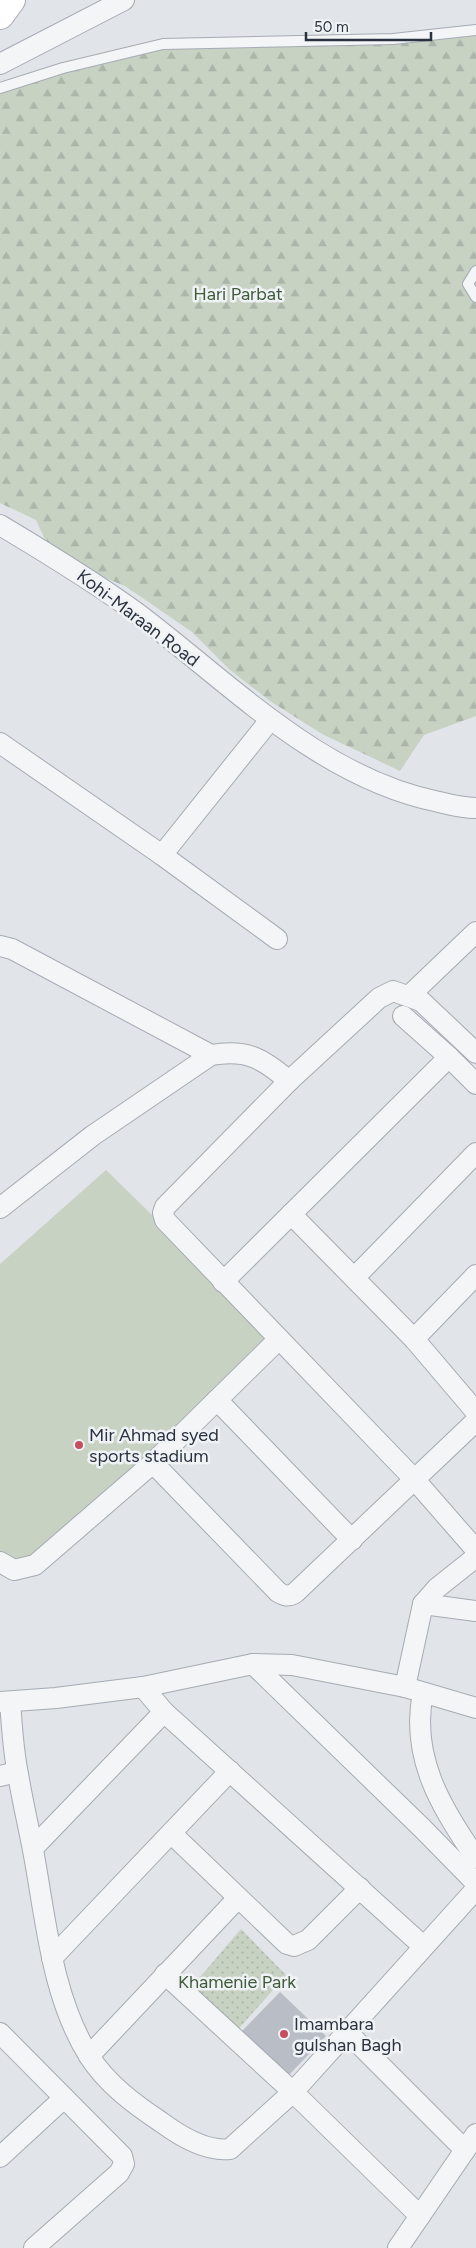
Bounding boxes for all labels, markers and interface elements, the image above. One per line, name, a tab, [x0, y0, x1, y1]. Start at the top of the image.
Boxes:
scale bar	[306, 10, 431, 42]
text: 50 m	[314, 18, 349, 36]
park label: Hari Parbat	[193, 283, 283, 305]
street label: Kohi-Maraan Road	[72, 565, 204, 671]
place label: Mir Ahmad syed sports stadium	[89, 1424, 219, 1467]
marker: Mir Ahmad syed sports stadium	[73, 1439, 85, 1451]
park label: Khamenie Park	[178, 1971, 296, 1993]
place label: Imambara gulshan Bagh	[294, 2013, 401, 2056]
marker: Imambara gulshan Bagh	[278, 2028, 290, 2040]

